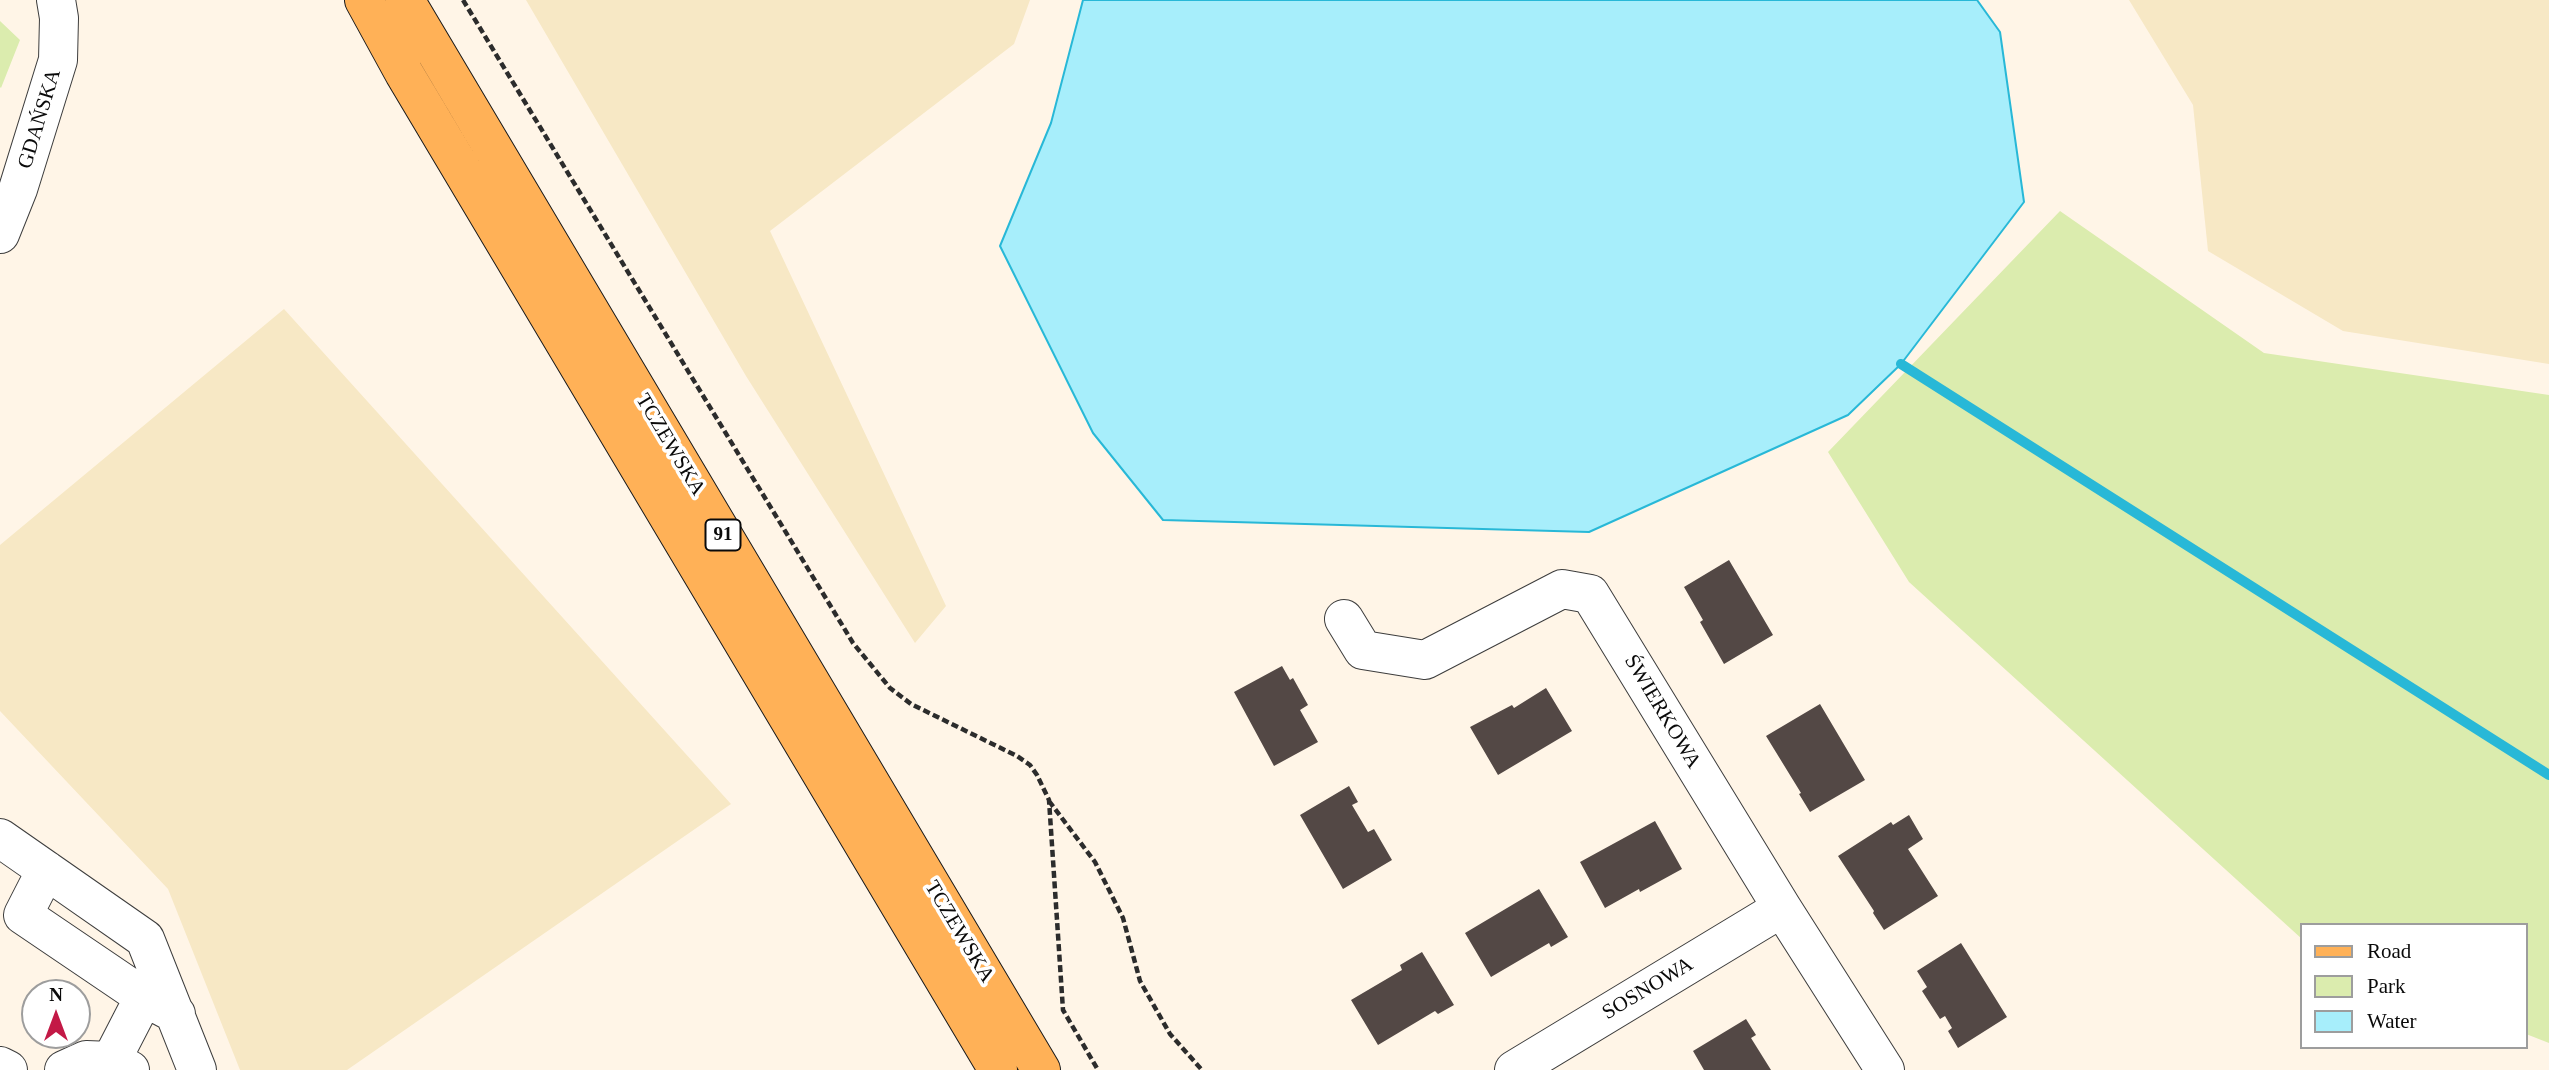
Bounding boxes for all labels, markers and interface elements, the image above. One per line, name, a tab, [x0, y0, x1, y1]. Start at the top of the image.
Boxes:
street label: GDAŃSKA	[13, 66, 67, 172]
street label: TCZEWSKA	[630, 390, 710, 500]
road number: 91	[706, 520, 740, 550]
street label: ŚWIERKOWA	[1618, 651, 1706, 773]
street label: TCZEWSKA	[919, 877, 999, 987]
legend	[2300, 923, 2528, 1049]
text: Road	[2367, 939, 2411, 963]
street label: SOSNOWA	[1598, 952, 1698, 1026]
text: Park	[2367, 974, 2406, 998]
north arrow	[21, 979, 91, 1049]
text: N	[49, 984, 63, 1005]
text: Water	[2367, 1009, 2417, 1033]

